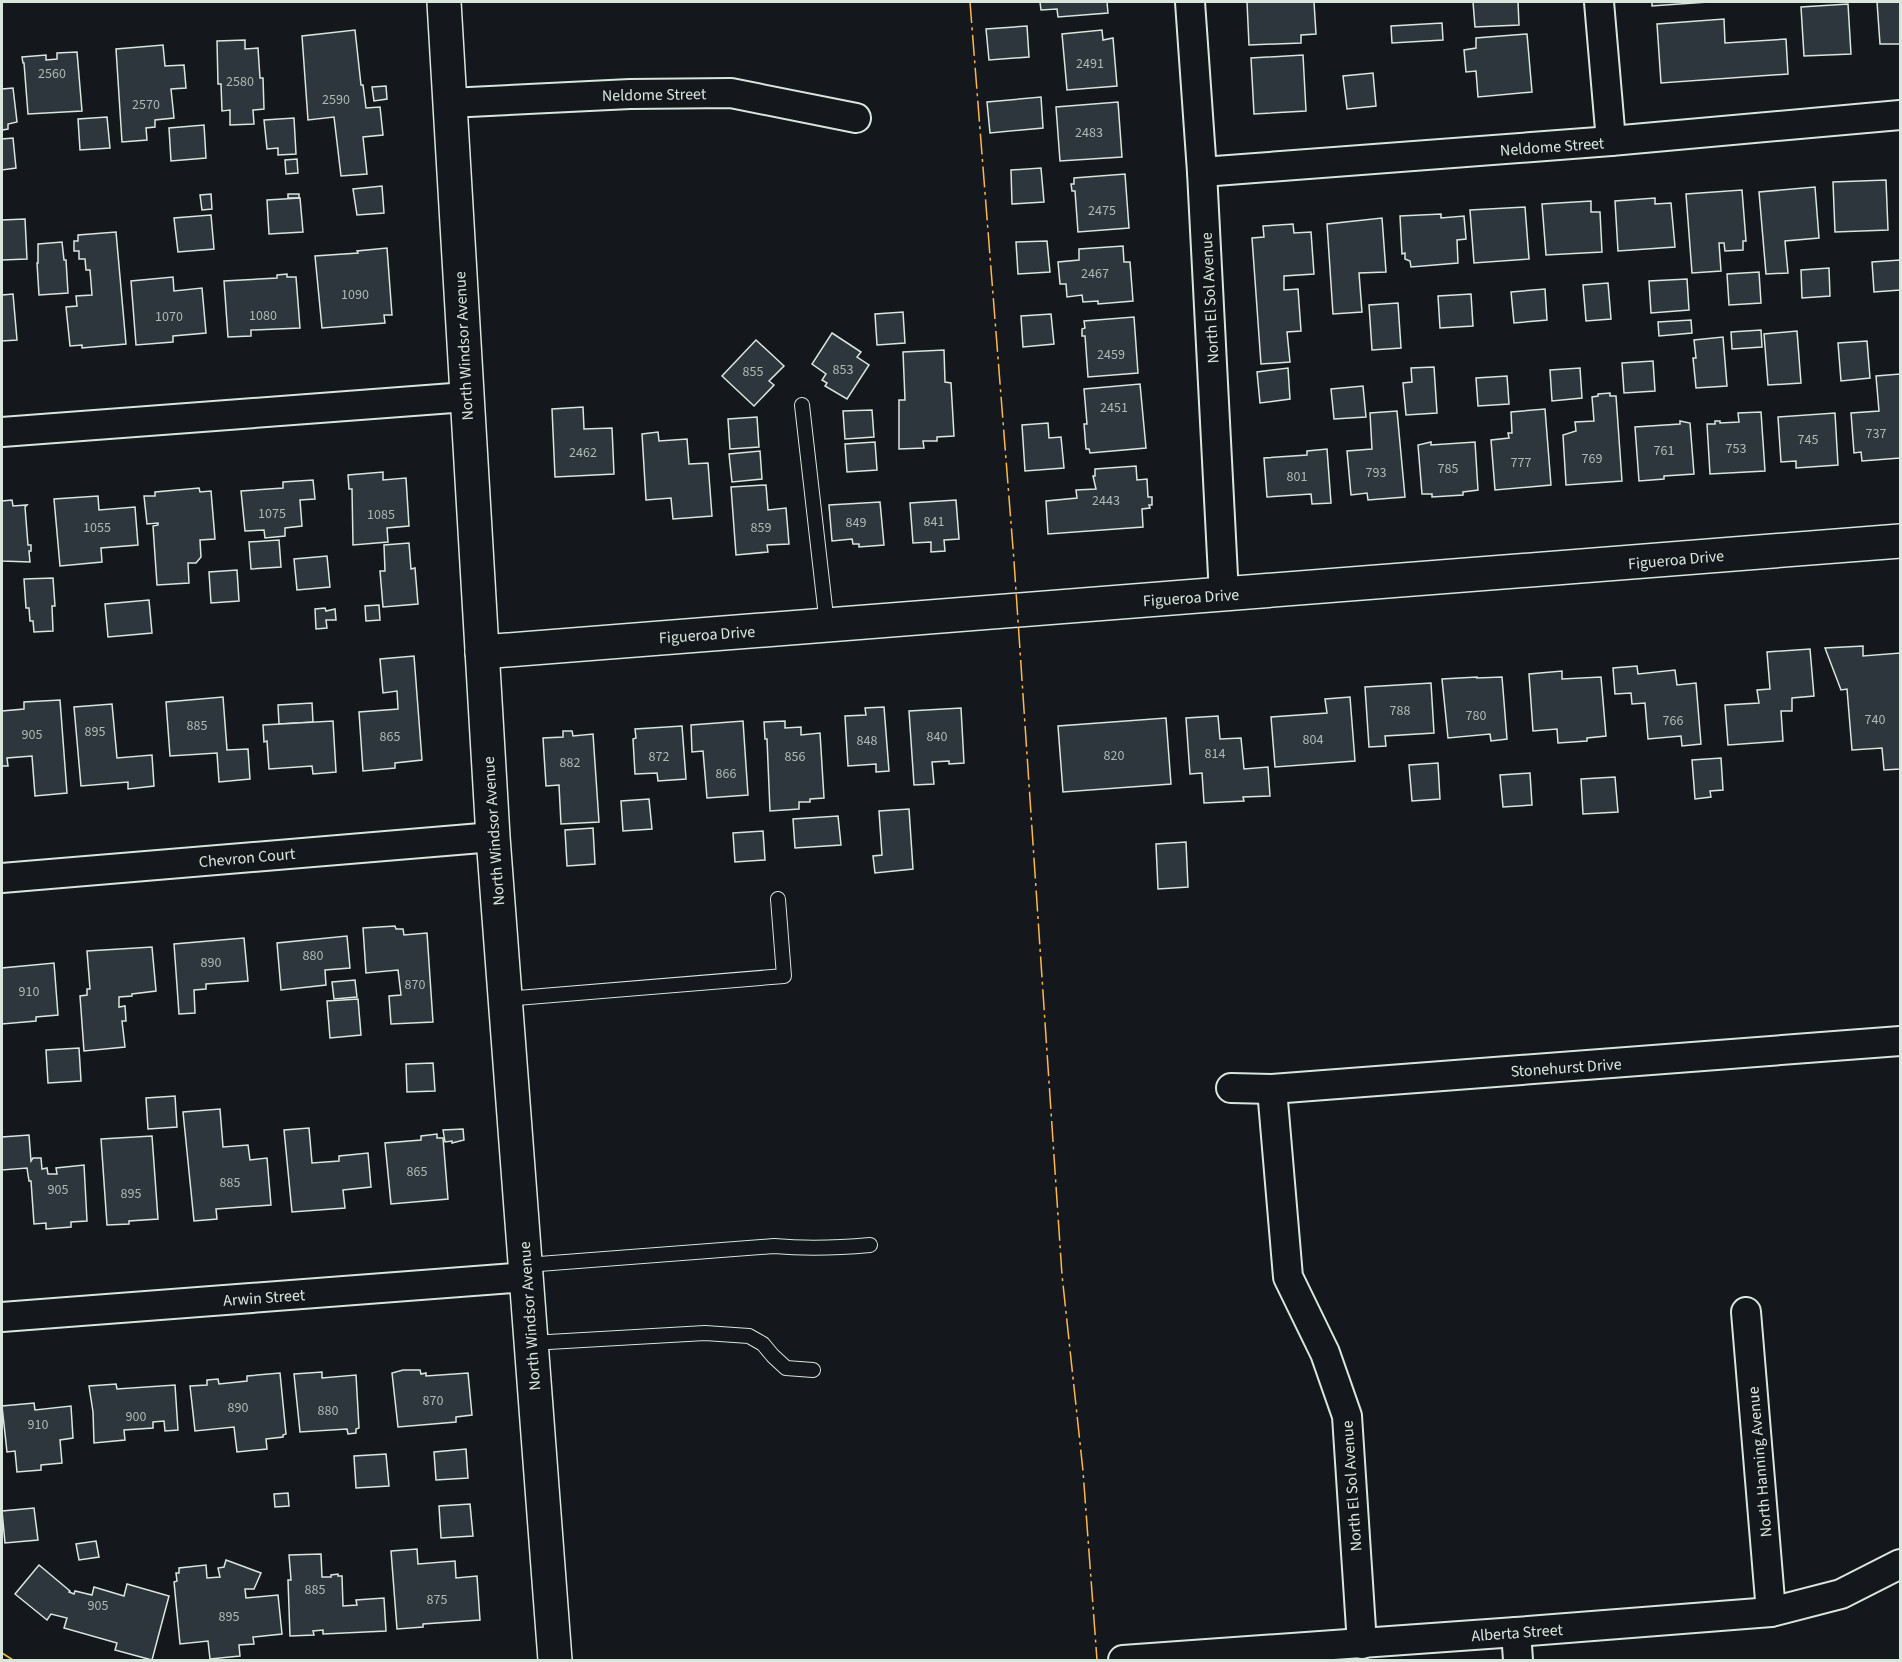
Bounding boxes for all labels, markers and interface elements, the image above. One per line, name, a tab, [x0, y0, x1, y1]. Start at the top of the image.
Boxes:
house number: 2491	[1076, 54, 1104, 74]
house number: 2560	[38, 64, 66, 84]
house number: 2580	[226, 72, 254, 92]
street label: Neldome Street	[602, 83, 707, 107]
house number: 2590	[322, 90, 350, 110]
house number: 2570	[132, 95, 160, 115]
house number: 2483	[1075, 123, 1103, 143]
street label: Neldome Street	[1499, 132, 1606, 162]
house number: 2475	[1088, 201, 1116, 221]
street label: North El Sol Avenue	[1196, 232, 1224, 364]
house number: 2467	[1081, 264, 1109, 284]
street label: North Windsor Avenue	[449, 271, 479, 421]
house number: 1090	[341, 285, 369, 305]
house number: 1080	[249, 306, 277, 326]
house number: 1070	[155, 307, 183, 327]
house number: 2459	[1097, 345, 1125, 365]
house number: 853	[833, 360, 853, 380]
house number: 855	[743, 362, 763, 382]
house number: 2451	[1100, 398, 1128, 418]
house number: 737	[1866, 424, 1886, 444]
house number: 745	[1798, 430, 1818, 450]
house number: 753	[1726, 439, 1746, 459]
house number: 761	[1654, 441, 1674, 461]
house number: 2462	[569, 443, 597, 463]
house number: 769	[1582, 449, 1602, 469]
house number: 777	[1511, 453, 1531, 473]
house number: 785	[1438, 459, 1458, 479]
house number: 793	[1366, 463, 1386, 483]
house number: 801	[1287, 467, 1307, 487]
house number: 2443	[1092, 491, 1120, 511]
house number: 1075	[258, 504, 286, 524]
house number: 1085	[367, 505, 395, 525]
house number: 841	[924, 512, 944, 532]
house number: 849	[846, 513, 866, 533]
house number: 1055	[83, 518, 111, 538]
house number: 859	[751, 518, 771, 538]
street label: Figueroa Drive	[1627, 545, 1725, 575]
street label: Figueroa Drive	[1142, 584, 1240, 612]
street label: Figueroa Drive	[658, 621, 756, 649]
house number: 788	[1390, 701, 1410, 721]
house number: 780	[1466, 706, 1486, 726]
house number: 740	[1865, 710, 1885, 730]
house number: 766	[1663, 711, 1683, 731]
house number: 885	[187, 716, 207, 736]
house number: 895	[85, 722, 105, 742]
house number: 905	[22, 725, 42, 745]
house number: 865	[380, 727, 400, 747]
house number: 840	[927, 727, 947, 747]
house number: 804	[1303, 730, 1323, 750]
house number: 848	[857, 731, 877, 751]
house number: 814	[1205, 744, 1225, 764]
house number: 820	[1104, 746, 1124, 766]
house number: 872	[649, 747, 669, 767]
house number: 856	[785, 747, 805, 767]
house number: 882	[560, 753, 580, 773]
street label: North Windsor Avenue	[478, 756, 510, 906]
house number: 866	[716, 764, 736, 784]
street label: Chevron Court	[198, 843, 297, 873]
house number: 880	[303, 946, 323, 966]
house number: 890	[201, 953, 221, 973]
house number: 870	[405, 975, 425, 995]
house number: 910	[19, 982, 39, 1002]
street label: Stonehurst Drive	[1510, 1053, 1622, 1083]
house number: 865	[407, 1162, 427, 1182]
house number: 885	[220, 1173, 240, 1193]
house number: 905	[48, 1180, 68, 1200]
house number: 895	[121, 1184, 141, 1204]
street label: North Windsor Avenue	[514, 1241, 546, 1391]
street label: Arwin Street	[222, 1284, 306, 1312]
street label: North Hanning Avenue	[1742, 1386, 1778, 1538]
house number: 870	[423, 1391, 443, 1411]
house number: 890	[228, 1398, 248, 1418]
house number: 880	[318, 1401, 338, 1421]
house number: 900	[126, 1407, 146, 1427]
house number: 910	[28, 1415, 48, 1435]
street label: North El Sol Avenue	[1336, 1420, 1368, 1552]
house number: 885	[305, 1580, 325, 1600]
house number: 875	[427, 1590, 447, 1610]
house number: 905	[88, 1596, 108, 1616]
house number: 895	[219, 1607, 239, 1627]
street label: Alberta Street	[1471, 1619, 1564, 1647]

